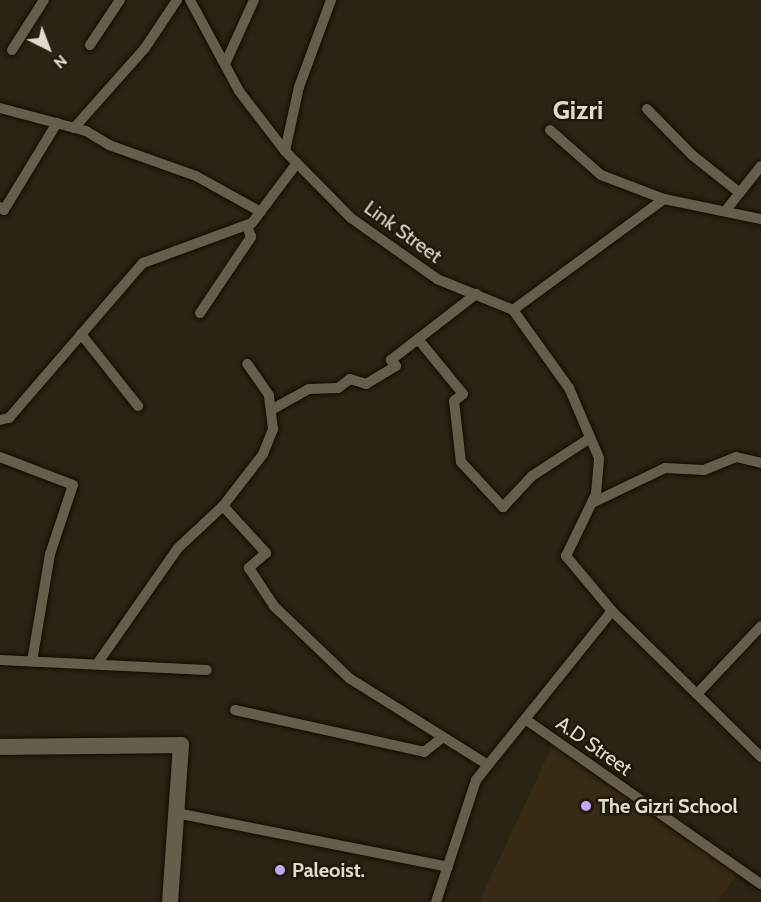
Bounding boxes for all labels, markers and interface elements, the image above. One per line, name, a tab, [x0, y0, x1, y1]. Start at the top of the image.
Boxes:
north arrow	[18, 18, 78, 78]
text: N	[50, 51, 71, 73]
district label: Gizri	[553, 95, 603, 127]
street label: Link Street	[359, 196, 447, 268]
street label: A.D Street	[552, 711, 636, 781]
place label: The Gizri School	[598, 794, 738, 818]
marker: The Gizri School	[579, 799, 593, 813]
place label: Paleoist.	[292, 858, 365, 882]
marker: Paleoist.	[273, 863, 287, 877]

